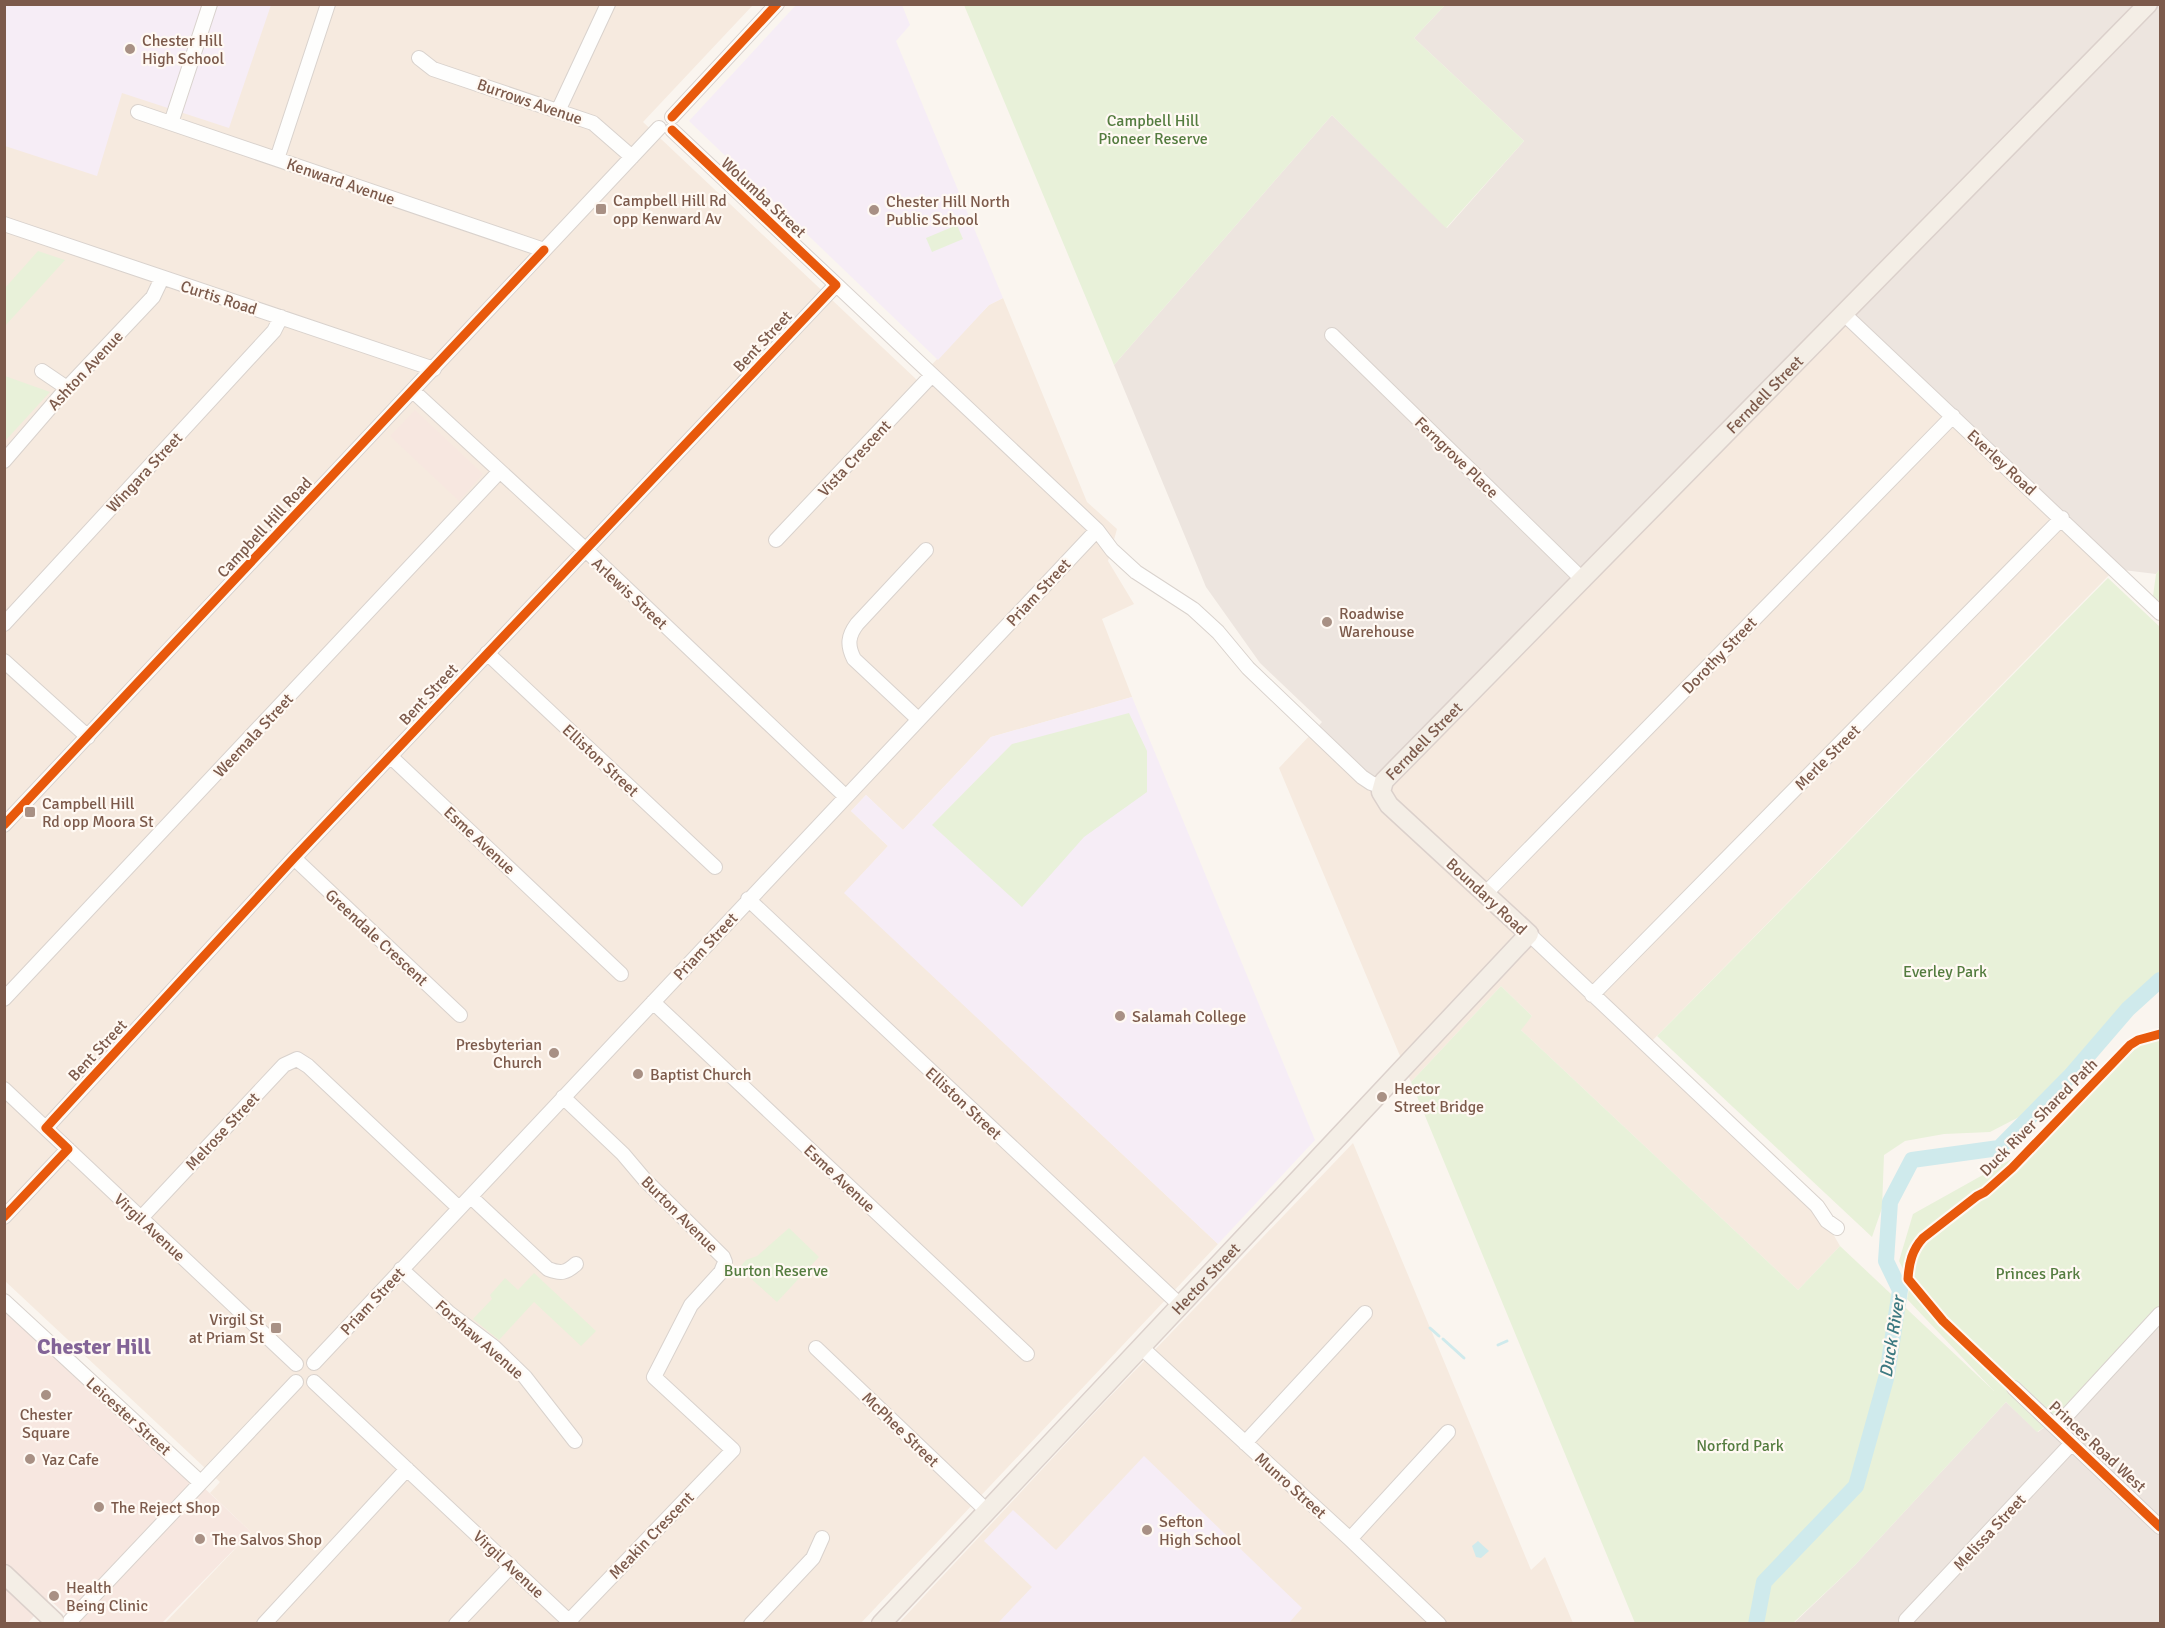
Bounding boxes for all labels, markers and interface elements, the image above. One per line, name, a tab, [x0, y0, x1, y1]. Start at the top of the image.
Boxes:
place label: Chester Hill High School	[142, 31, 225, 69]
marker: Chester Hill High School	[123, 42, 137, 56]
street label: Burrows Avenue	[474, 75, 585, 129]
park label: Campbell Hill Pioneer Reserve	[1098, 111, 1208, 149]
street label: Wolumba Street	[717, 153, 810, 243]
street label: Kenward Avenue	[284, 154, 397, 210]
place label: Campbell Hill Rd opp Kenward Av	[613, 191, 727, 229]
place label: Chester Hill North Public School	[886, 192, 1010, 230]
marker: Campbell Hill Rd opp Kenward Av	[594, 202, 608, 216]
marker: Chester Hill North Public School	[867, 203, 881, 217]
street label: Curtis Road	[178, 276, 260, 320]
street label: Bent Street	[729, 306, 797, 377]
street label: Ashton Avenue	[44, 327, 128, 415]
street label: Ferndell Street	[1722, 351, 1808, 438]
street label: Ferngrove Place	[1410, 413, 1502, 503]
street label: Vista Crescent	[814, 416, 896, 501]
street label: Everley Road	[1963, 426, 2040, 500]
street label: Wingara Street	[103, 428, 187, 517]
street label: Campbell Hill Road	[213, 473, 316, 582]
street label: Arlewis Street	[587, 554, 672, 634]
street label: Priam Street	[1002, 554, 1075, 631]
place label: Roadwise Warehouse	[1339, 604, 1415, 642]
street label: Dorothy Street	[1678, 613, 1762, 698]
marker: Roadwise Warehouse	[1320, 615, 1334, 629]
street label: Bent Street	[395, 659, 463, 730]
street label: Weemala Street	[210, 689, 298, 782]
street label: Ferndell Street	[1382, 698, 1467, 785]
street label: Elliston Street	[558, 720, 643, 801]
street label: Merle Street	[1791, 720, 1865, 795]
place label: Campbell Hill Rd opp Moora St	[42, 794, 154, 832]
street label: Esme Avenue	[439, 803, 519, 879]
marker: Campbell Hill Rd opp Moora St	[23, 805, 37, 819]
street label: Boundary Road	[1442, 854, 1531, 939]
street label: Greendale Crescent	[321, 885, 432, 991]
street label: Priam Street	[669, 908, 742, 985]
park label: Everley Park	[1903, 962, 1987, 982]
place label: Salamah College	[1132, 1007, 1246, 1027]
marker: Salamah College	[1113, 1009, 1127, 1023]
street label: Bent Street	[64, 1015, 132, 1086]
place label: Presbyterian Church	[456, 1035, 542, 1073]
marker: Presbyterian Church	[547, 1046, 561, 1060]
street label: Duck River Shared Path	[1976, 1055, 2102, 1181]
street label: Elliston Street	[921, 1063, 1006, 1144]
place label: Baptist Church	[650, 1065, 751, 1085]
marker: Baptist Church	[631, 1067, 645, 1081]
place label: Hector Street Bridge	[1394, 1079, 1484, 1117]
street label: Melrose Street	[181, 1088, 264, 1175]
marker: Hector Street Bridge	[1375, 1090, 1389, 1104]
street label: Esme Avenue	[799, 1141, 879, 1217]
street label: Burton Avenue	[637, 1172, 722, 1257]
street label: Virgil Avenue	[109, 1190, 189, 1266]
street label: Hector Street	[1168, 1239, 1245, 1319]
park label: Burton Reserve	[724, 1261, 828, 1281]
street label: Priam Street	[336, 1263, 409, 1340]
park label: Princes Park	[1996, 1264, 2080, 1284]
water label: Duck River	[1875, 1292, 1910, 1379]
street label: Forshaw Avenue	[431, 1296, 528, 1384]
place label: Virgil St at Priam St	[189, 1310, 264, 1348]
marker: Virgil St at Priam St	[269, 1321, 283, 1335]
district label: Chester Hill	[37, 1333, 151, 1360]
street label: Leicester Street	[82, 1373, 175, 1460]
marker: Chester Square	[39, 1388, 53, 1402]
street label: McPhee Street	[858, 1388, 943, 1472]
street label: Princes Road West	[2045, 1397, 2150, 1497]
place label: Chester Square	[20, 1405, 72, 1443]
park label: Norford Park	[1696, 1436, 1784, 1456]
street label: Munro Street	[1250, 1448, 1331, 1523]
place label: Yaz Cafe	[42, 1450, 99, 1470]
marker: Yaz Cafe	[23, 1452, 37, 1466]
street label: Meakin Crescent	[605, 1488, 699, 1584]
street label: Melissa Street	[1949, 1490, 2030, 1575]
place label: The Reject Shop	[111, 1498, 220, 1518]
marker: The Reject Shop	[92, 1500, 106, 1514]
place label: Sefton High School	[1159, 1512, 1242, 1550]
marker: Sefton High School	[1140, 1523, 1154, 1537]
street label: Virgil Avenue	[468, 1527, 548, 1603]
place label: The Salvos Shop	[212, 1530, 322, 1550]
marker: The Salvos Shop	[193, 1532, 207, 1546]
place label: Health Being Clinic	[66, 1578, 148, 1616]
marker: Health Being Clinic	[47, 1589, 61, 1603]

